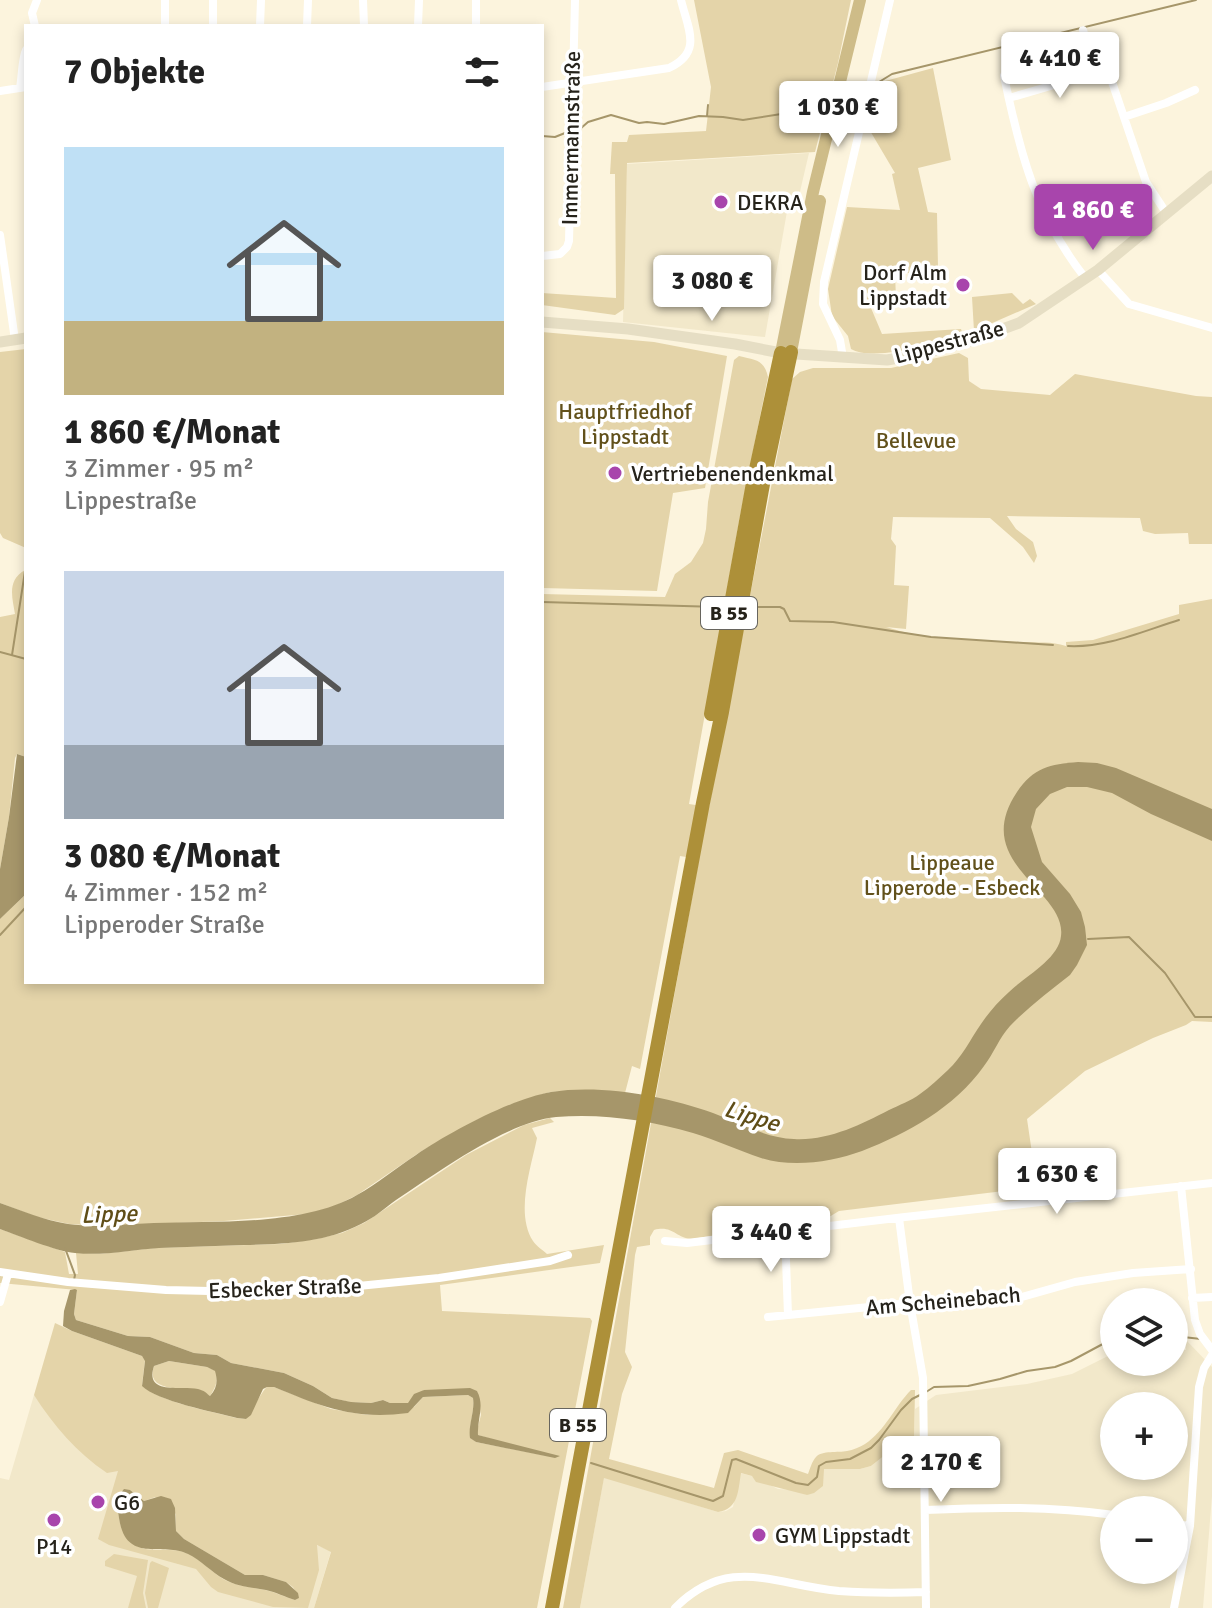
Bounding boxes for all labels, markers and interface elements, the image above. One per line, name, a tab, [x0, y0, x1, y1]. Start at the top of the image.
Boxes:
pin: 4 410 €	[986, 32, 1134, 100]
text: 4 410 €	[1019, 42, 1101, 74]
icon: filters	[460, 50, 504, 94]
text: 7 Objekte	[64, 51, 205, 93]
street label: Immermannstraße	[556, 51, 586, 225]
pin: 1 030 €	[764, 81, 912, 149]
text: 1 030 €	[797, 91, 879, 123]
pin: 1 860 €	[1019, 184, 1167, 252]
place label: DEKRA	[737, 189, 804, 216]
marker: DEKRA	[712, 193, 730, 211]
text: 1 860 €	[1052, 194, 1134, 226]
icon: home	[212, 199, 356, 343]
pin: 3 080 €	[638, 255, 786, 323]
place label: Dorf Alm Lippstadt	[859, 259, 947, 311]
text: 3 080 €	[671, 265, 753, 297]
marker: Dorf Alm Lippstadt	[954, 276, 972, 294]
street label: Lippestraße	[891, 314, 1007, 370]
park label: Hauptfriedhof Lippstadt	[558, 398, 693, 450]
text: 1 860 €/Monat	[64, 411, 280, 453]
park label: Bellevue	[876, 427, 956, 454]
text: 3 Zimmer · 95 m²	[64, 453, 254, 485]
place label: Vertriebenendenkmal	[631, 460, 834, 487]
marker: Vertriebenendenkmal	[606, 464, 624, 482]
text: Lippestraße	[64, 485, 197, 517]
road number: B 55	[701, 597, 757, 629]
icon: home	[212, 623, 356, 767]
text: 3 080 €/Monat	[64, 835, 280, 877]
park label: Lippeaue Lipperode - Esbeck	[864, 849, 1040, 901]
text: 4 Zimmer · 152 m²	[64, 877, 268, 909]
text: Lipperoder Straße	[64, 909, 265, 941]
water label: Lippe	[721, 1093, 784, 1139]
pin: 1 630 €	[983, 1148, 1131, 1216]
text: 1 630 €	[1016, 1158, 1098, 1190]
water label: Lippe	[80, 1198, 139, 1230]
pin: 3 440 €	[697, 1206, 845, 1274]
text: 3 440 €	[730, 1216, 812, 1248]
street label: Esbecker Straße	[208, 1272, 362, 1304]
street label: Am Scheinebach	[864, 1281, 1022, 1321]
map controls	[1100, 1288, 1188, 1584]
button: layers	[1100, 1288, 1188, 1376]
button: +	[1100, 1392, 1188, 1480]
road number: B 55	[550, 1409, 606, 1441]
pin: 2 170 €	[867, 1436, 1015, 1504]
text: 2 170 €	[900, 1446, 982, 1478]
place label: G6	[114, 1489, 140, 1516]
marker: G6	[89, 1493, 107, 1511]
button: −	[1100, 1496, 1188, 1584]
marker: P14	[45, 1511, 63, 1529]
place label: GYM Lippstadt	[775, 1522, 911, 1549]
marker: GYM Lippstadt	[750, 1526, 768, 1544]
place label: P14	[36, 1533, 72, 1560]

